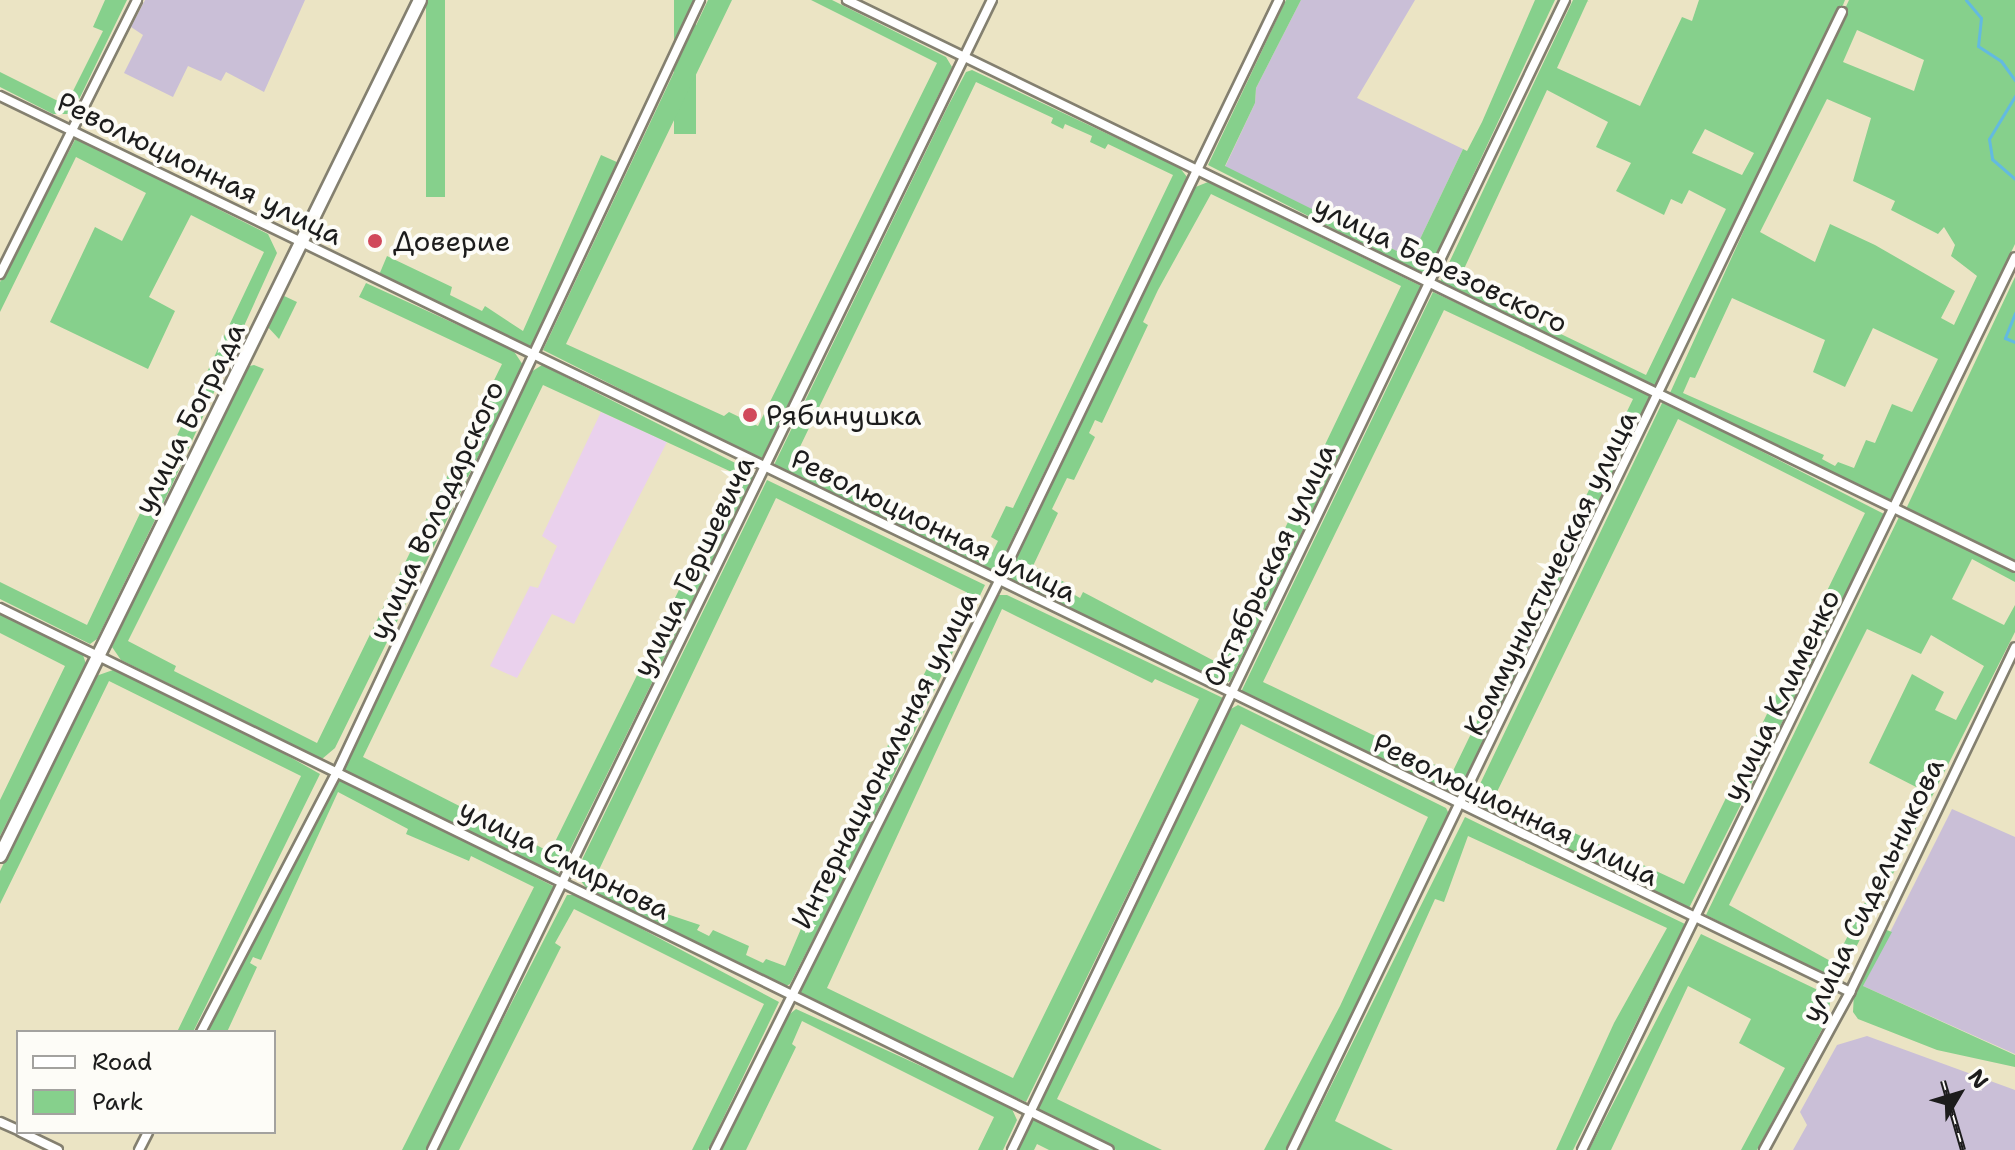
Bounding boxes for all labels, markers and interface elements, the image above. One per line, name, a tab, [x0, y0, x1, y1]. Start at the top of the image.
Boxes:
street label: Революционная улица	[52, 84, 348, 252]
street label: улица Березовского	[1309, 188, 1573, 340]
place label: Доверие	[393, 224, 511, 258]
marker: Доверие	[364, 230, 386, 252]
street label: улица Бограда	[126, 317, 252, 519]
street label: улица Володарского	[361, 375, 511, 645]
place label: Рябинушка	[766, 398, 921, 432]
street label: Коммунистическая улица	[1457, 405, 1643, 741]
marker: Рябинушка	[741, 406, 759, 424]
street label: Октябрьская улица	[1195, 438, 1343, 692]
street label: Революционная улица	[786, 441, 1082, 609]
street label: улица Гершевича	[625, 450, 761, 682]
street label: улица Клименко	[1715, 584, 1847, 806]
street label: Интернациональная улица	[784, 586, 984, 934]
street label: Революционная улица	[1368, 725, 1664, 893]
street label: улица Сидельникова	[1793, 752, 1951, 1028]
street label: улица Смирнова	[454, 791, 676, 927]
legend	[16, 1030, 276, 1134]
text: Road	[92, 1046, 152, 1078]
north arrow	[1919, 1054, 1999, 1134]
text: N	[1962, 1063, 1995, 1095]
text: Park	[92, 1086, 144, 1118]

